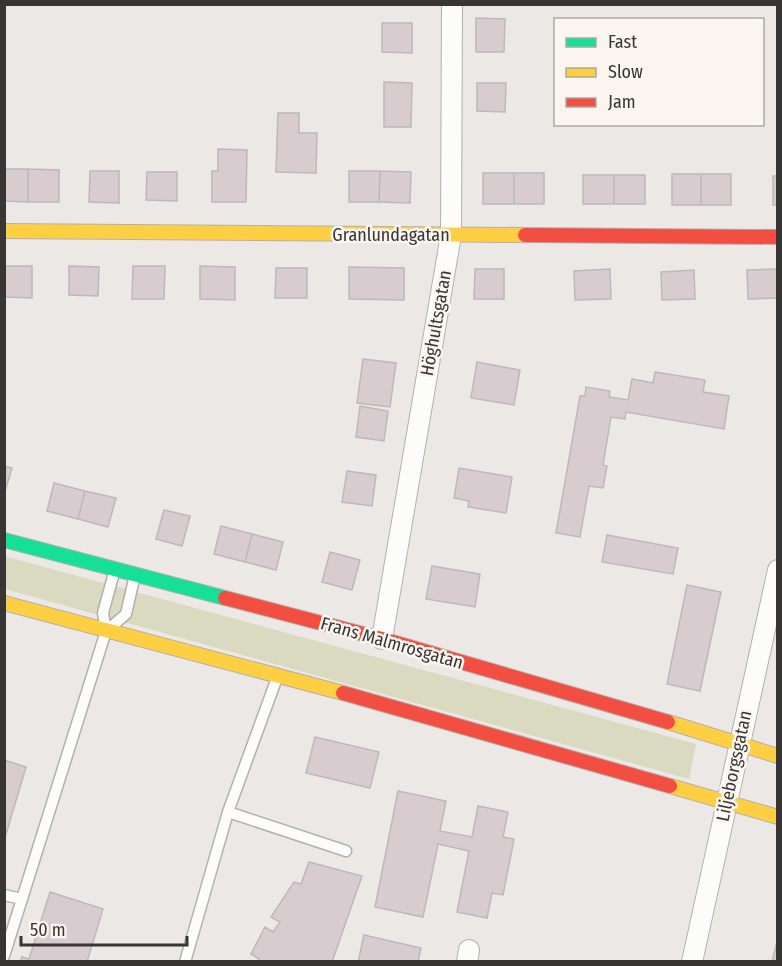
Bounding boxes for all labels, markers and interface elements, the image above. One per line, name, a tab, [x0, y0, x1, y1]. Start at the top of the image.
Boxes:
legend	[554, 18, 764, 126]
text: Fast	[608, 31, 637, 53]
text: Slow	[608, 61, 643, 83]
text: Jam	[608, 91, 636, 113]
street label: Granlundagatan	[332, 224, 450, 246]
street label: Höghultsgatan	[416, 268, 456, 378]
street label: Frans Malmrosgatan	[318, 612, 466, 674]
street label: Liljeborgsgatan	[712, 709, 756, 823]
scale bar	[21, 909, 188, 947]
text: 50 m	[30, 919, 66, 941]

